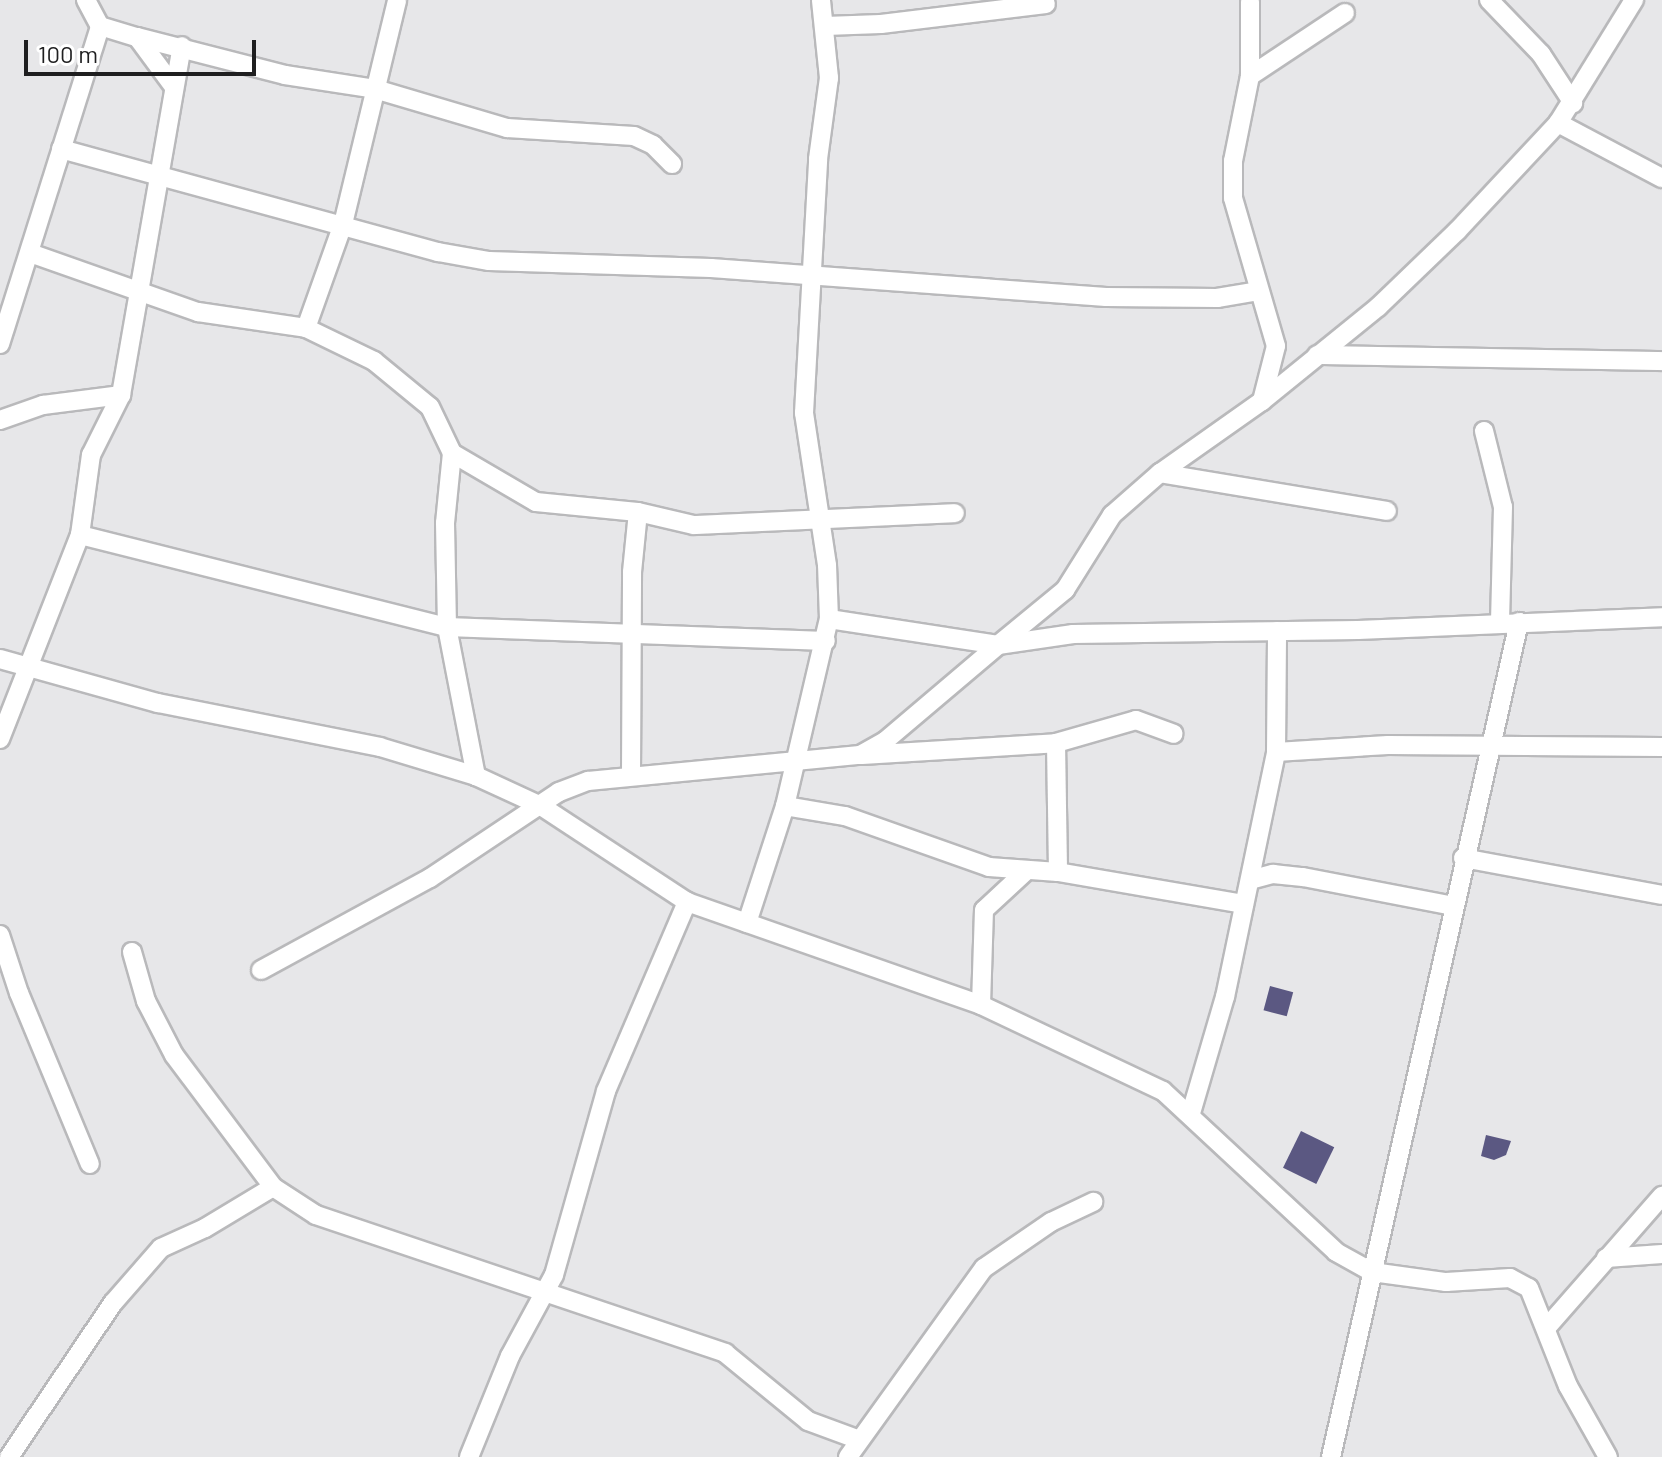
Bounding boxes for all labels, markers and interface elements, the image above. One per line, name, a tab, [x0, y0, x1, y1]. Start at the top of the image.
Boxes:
scale bar	[28, 24, 260, 74]
text: 100 m	[38, 39, 98, 68]

